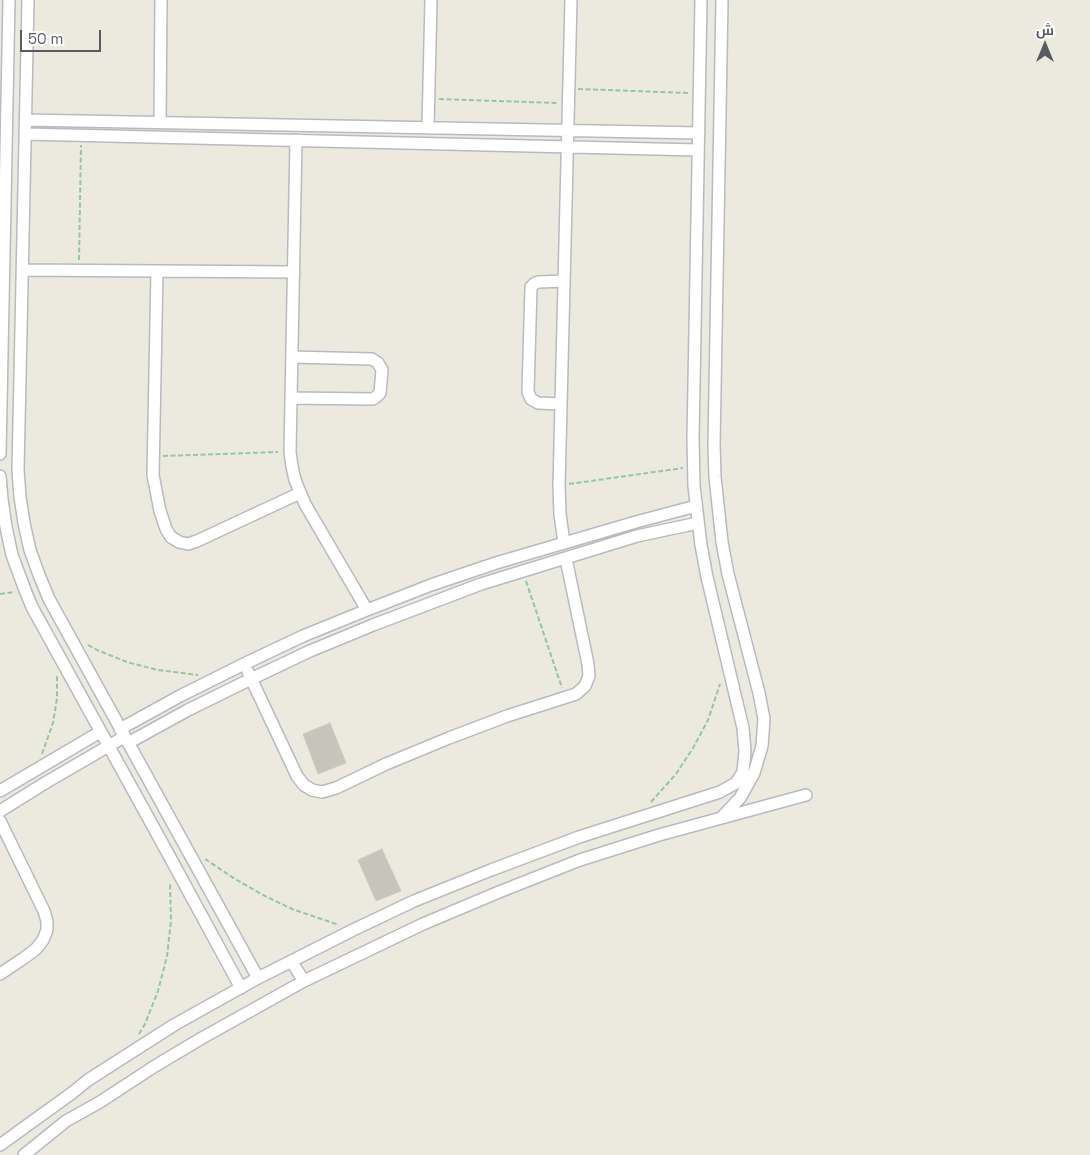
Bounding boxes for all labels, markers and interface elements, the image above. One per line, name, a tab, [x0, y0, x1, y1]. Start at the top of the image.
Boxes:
scale bar	[22, 20, 104, 52]
north arrow	[1020, 20, 1070, 70]
text: ش	[1036, 21, 1054, 39]
text: 50 m	[28, 29, 63, 48]

